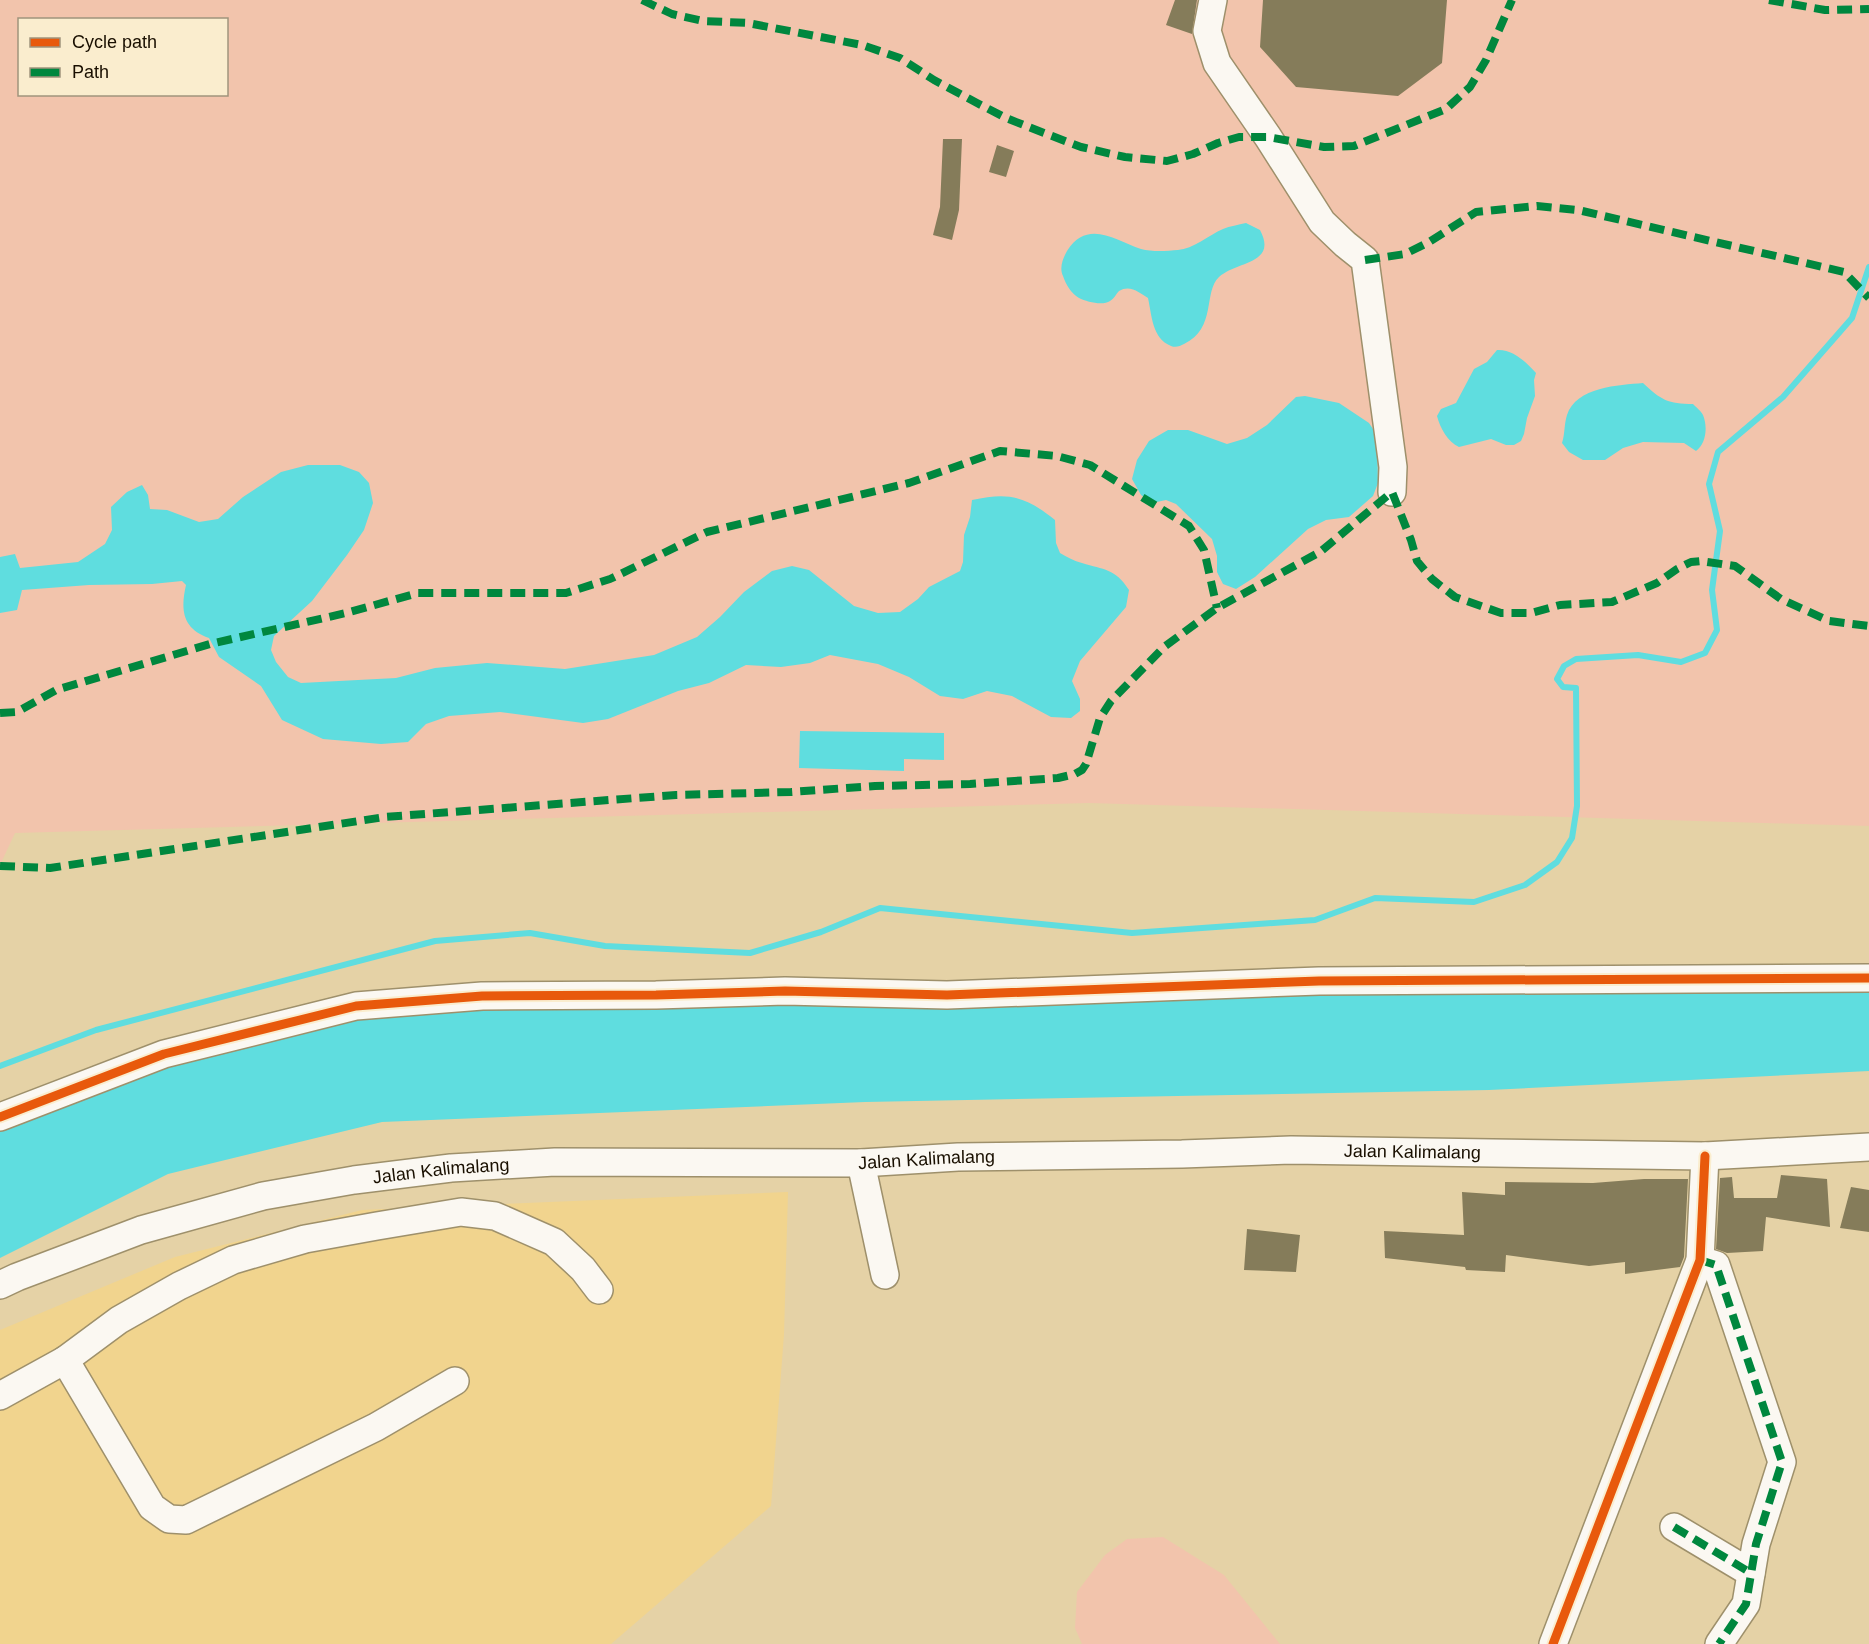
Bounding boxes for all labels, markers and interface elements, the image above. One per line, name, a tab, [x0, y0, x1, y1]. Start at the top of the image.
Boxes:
legend	[18, 18, 228, 96]
text: Cycle path	[72, 32, 157, 52]
text: Path	[72, 62, 109, 82]
street label: Jalan Kalimalang	[1344, 1141, 1481, 1163]
street label: Jalan Kalimalang	[857, 1147, 995, 1173]
street label: Jalan Kalimalang	[372, 1155, 510, 1188]

